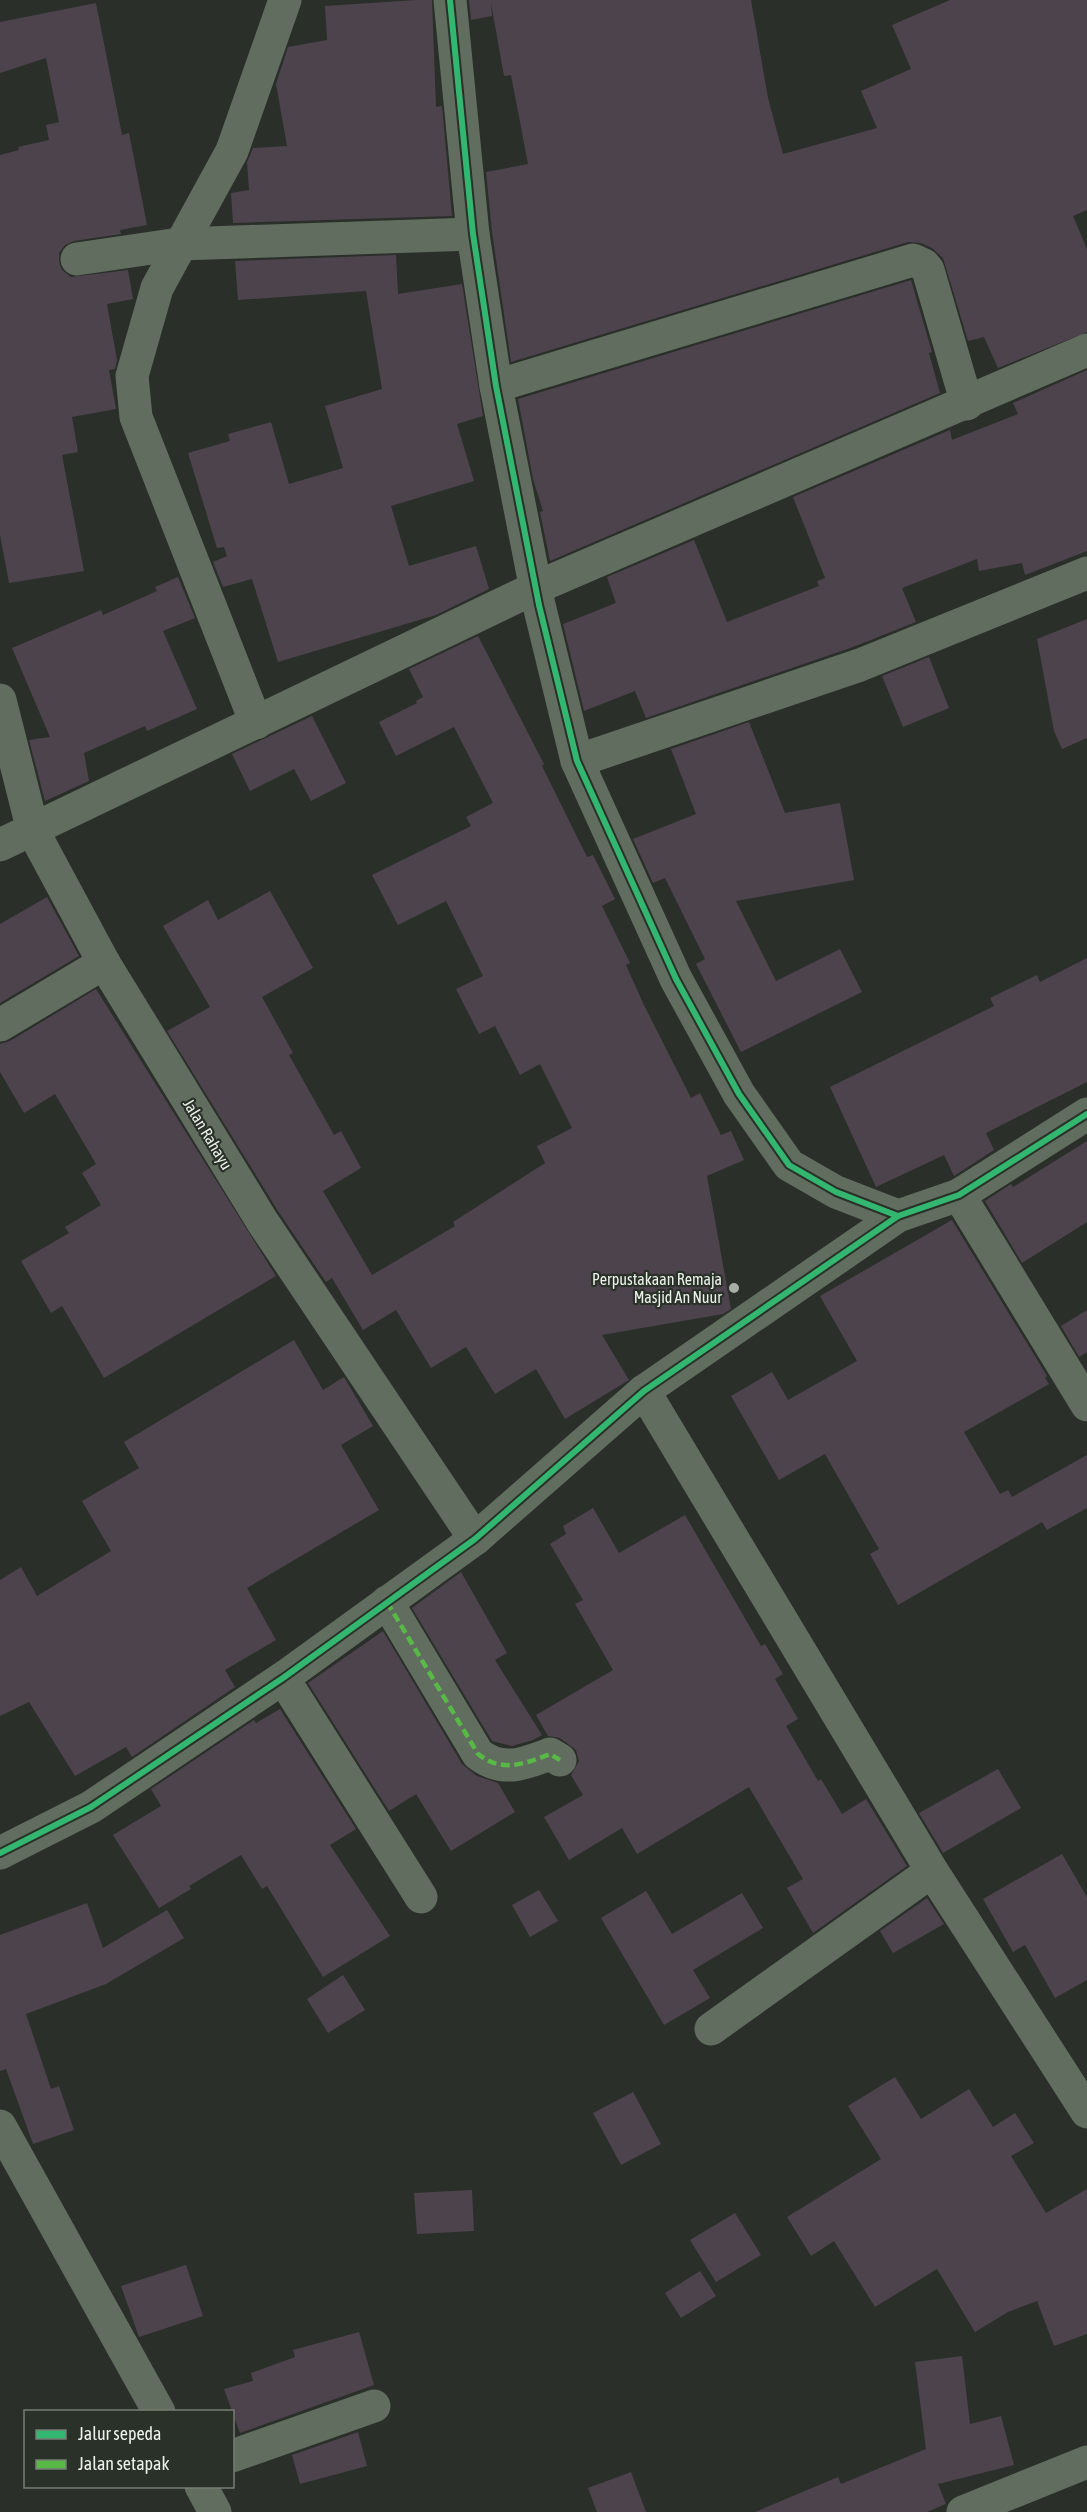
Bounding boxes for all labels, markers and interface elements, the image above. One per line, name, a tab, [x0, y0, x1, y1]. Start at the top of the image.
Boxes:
street label: Jalan Rahayu	[179, 1095, 236, 1173]
place label: Perpustakaan Remaja Masjid An Nuur	[592, 1270, 722, 1307]
marker: Perpustakaan Remaja Masjid An Nuur	[727, 1281, 741, 1295]
legend	[24, 2410, 234, 2488]
text: Jalur sepeda	[78, 2423, 161, 2444]
text: Jalan setapak	[78, 2453, 169, 2474]

